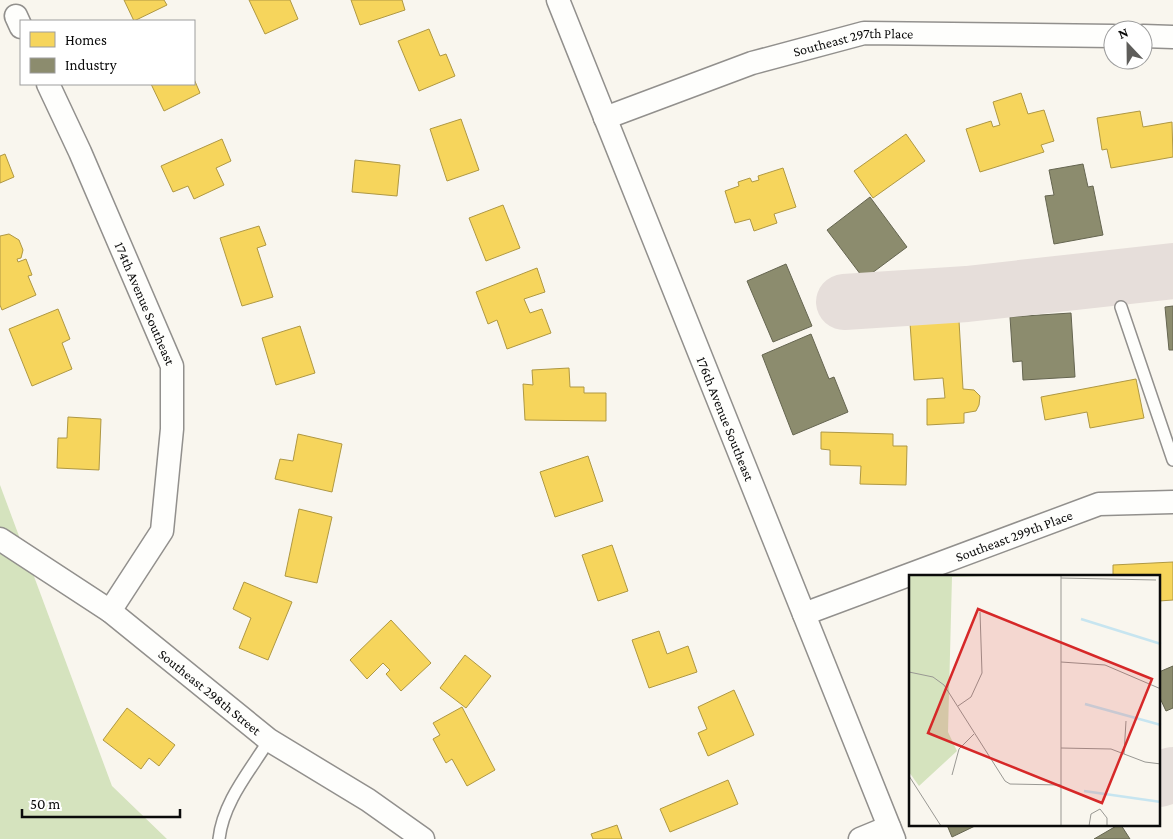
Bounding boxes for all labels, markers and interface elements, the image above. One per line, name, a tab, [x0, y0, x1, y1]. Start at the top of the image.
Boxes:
legend	[20, 20, 195, 85]
north arrow	[1103, 20, 1153, 70]
text: N	[1116, 24, 1131, 42]
street label: Southeast 297th Place	[791, 25, 913, 60]
text: Homes	[65, 32, 107, 48]
text: Industry	[65, 57, 117, 74]
street label: 174th Avenue Southeast	[112, 239, 179, 368]
street label: 176th Avenue Southeast	[694, 354, 758, 484]
street label: Southeast 299th Place	[953, 507, 1074, 565]
inset map	[909, 575, 1160, 826]
street label: Southeast 298th Street	[155, 646, 265, 739]
scale bar	[22, 786, 180, 818]
text: 50 m	[30, 796, 60, 812]

